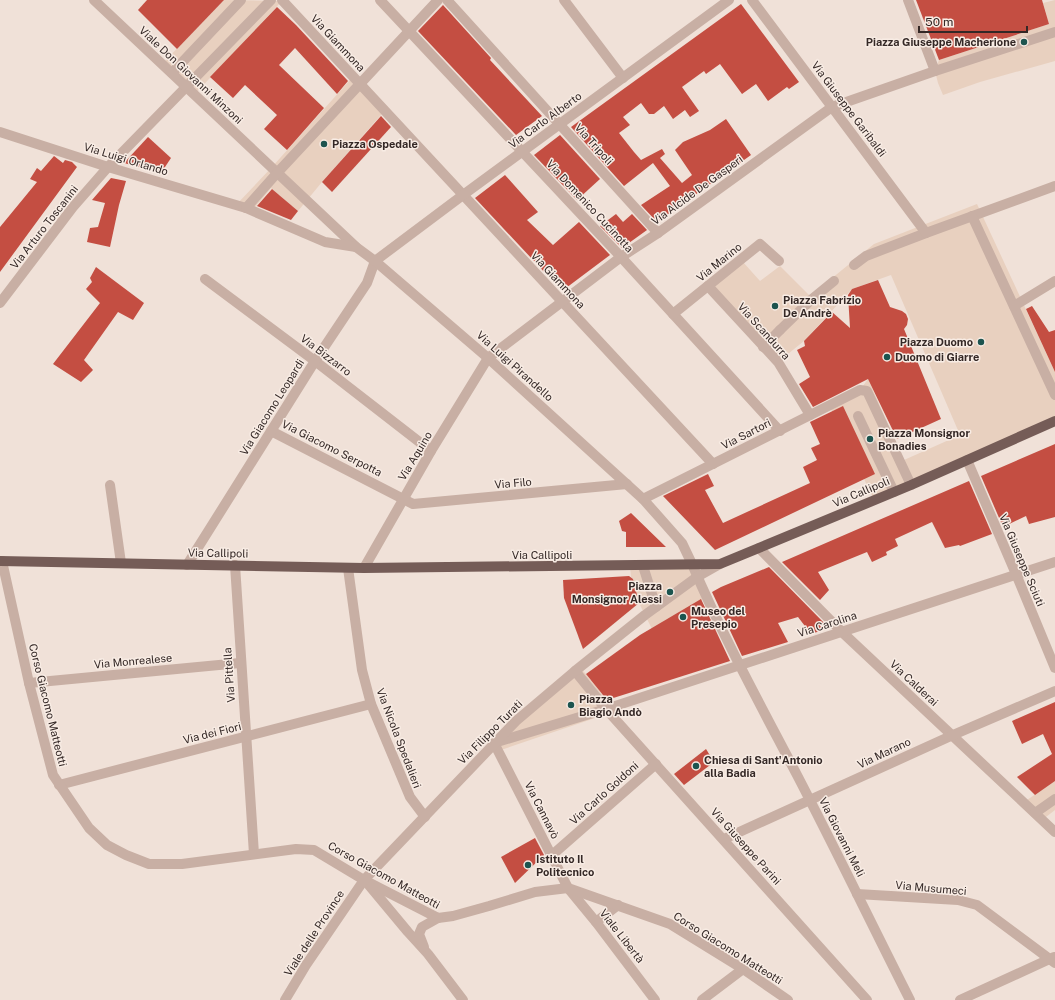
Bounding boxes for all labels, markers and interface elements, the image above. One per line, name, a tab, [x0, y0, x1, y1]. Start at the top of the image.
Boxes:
scale bar	[919, 8, 1027, 34]
street label: Via Giammona	[309, 12, 367, 74]
text: 50 m	[925, 15, 953, 29]
street label: Viale Don Giovanni Minzoni	[137, 24, 245, 126]
place label: Piazza Giuseppe Macherione	[866, 36, 1016, 48]
marker: Piazza Giuseppe Macherione	[1019, 37, 1029, 47]
street label: Via Giuseppe Garibaldi	[809, 59, 889, 159]
street label: Via Carlo Alberto	[506, 90, 584, 150]
street label: Via Tripoli	[573, 121, 615, 167]
place label: Piazza Ospedale	[332, 138, 418, 150]
marker: Piazza Ospedale	[319, 139, 329, 149]
street label: Via Luigi Orlando	[82, 140, 170, 178]
street label: Via Alcide De Gasperi	[649, 153, 745, 227]
street label: Via Domenico Cucinotta	[544, 158, 636, 254]
street label: Via Arturo Toscanini	[8, 183, 80, 271]
street label: Via Marino	[694, 240, 744, 284]
street label: Via Giammona	[529, 249, 587, 311]
place label: Piazza Fabrizio De Andrè	[783, 294, 861, 319]
street label: Via Scandurra	[735, 300, 793, 362]
marker: Piazza Fabrizio De Andrè	[770, 301, 780, 311]
street label: Via Luigi Pirandello	[474, 329, 556, 403]
street label: Via Bizzarro	[298, 332, 354, 378]
place label: Piazza Duomo	[900, 336, 973, 348]
marker: Piazza Duomo	[976, 337, 986, 347]
place label: Duomo di Giarre	[895, 351, 979, 363]
marker: Duomo di Giarre	[882, 352, 892, 362]
street label: Via Giacomo Leopardi	[238, 357, 306, 457]
street label: Via Sartori	[719, 416, 773, 452]
street label: Via Giacomo Serpotta	[280, 418, 384, 478]
place label: Piazza Monsignor Bonadies	[878, 427, 970, 452]
street label: Via Aquino	[396, 429, 434, 483]
marker: Piazza Monsignor Bonadies	[865, 434, 875, 444]
street label: Via Filo	[494, 475, 532, 491]
street label: Via Callipoli	[831, 475, 891, 509]
street label: Via Giuseppe Sciuti	[997, 512, 1047, 608]
street label: Via Callipoli	[188, 546, 248, 560]
street label: Via Callipoli	[512, 549, 572, 561]
place label: Piazza Monsignor Alessi	[572, 580, 662, 605]
marker: Piazza Monsignor Alessi	[665, 587, 675, 597]
place label: Museo del Presepio	[691, 605, 746, 630]
street label: Via Carolina	[796, 609, 858, 639]
marker: Museo del Presepio	[678, 612, 688, 622]
street label: Corso Giacomo Matteotti	[27, 642, 69, 768]
street label: Via Pittella	[221, 647, 237, 703]
street label: Via Monrealese	[93, 652, 173, 670]
street label: Via Calderai	[888, 658, 940, 708]
street label: Via Nicola Spedalieri	[374, 686, 424, 790]
place label: Piazza Biagio Andò	[579, 693, 642, 718]
street label: Via Filippo Turati	[456, 698, 524, 766]
marker: Piazza Biagio Andò	[566, 700, 576, 710]
street label: Via dei Fiori	[182, 720, 242, 746]
street label: Via Marano	[855, 735, 913, 771]
place label: Chiesa di Sant'Antonio alla Badia	[704, 754, 823, 779]
street label: Via Carlo Goldoni	[567, 759, 641, 827]
marker: Chiesa di Sant'Antonio alla Badia	[691, 761, 701, 771]
street label: Via Cannavò	[522, 779, 562, 841]
street label: Via Giovanni Meli	[817, 795, 867, 879]
street label: Via Giuseppe Parini	[708, 805, 784, 887]
street label: Corso Giacomo Matteotti	[326, 839, 442, 911]
place label: Istituto Il Politecnico	[536, 853, 594, 878]
marker: Istituto Il Politecnico	[523, 860, 533, 870]
street label: Via Musumeci	[895, 879, 967, 897]
street label: Viale delle Province	[282, 888, 346, 978]
street label: Viale Libertà	[597, 907, 647, 965]
street label: Corso Giacomo Matteotti	[671, 909, 785, 987]

